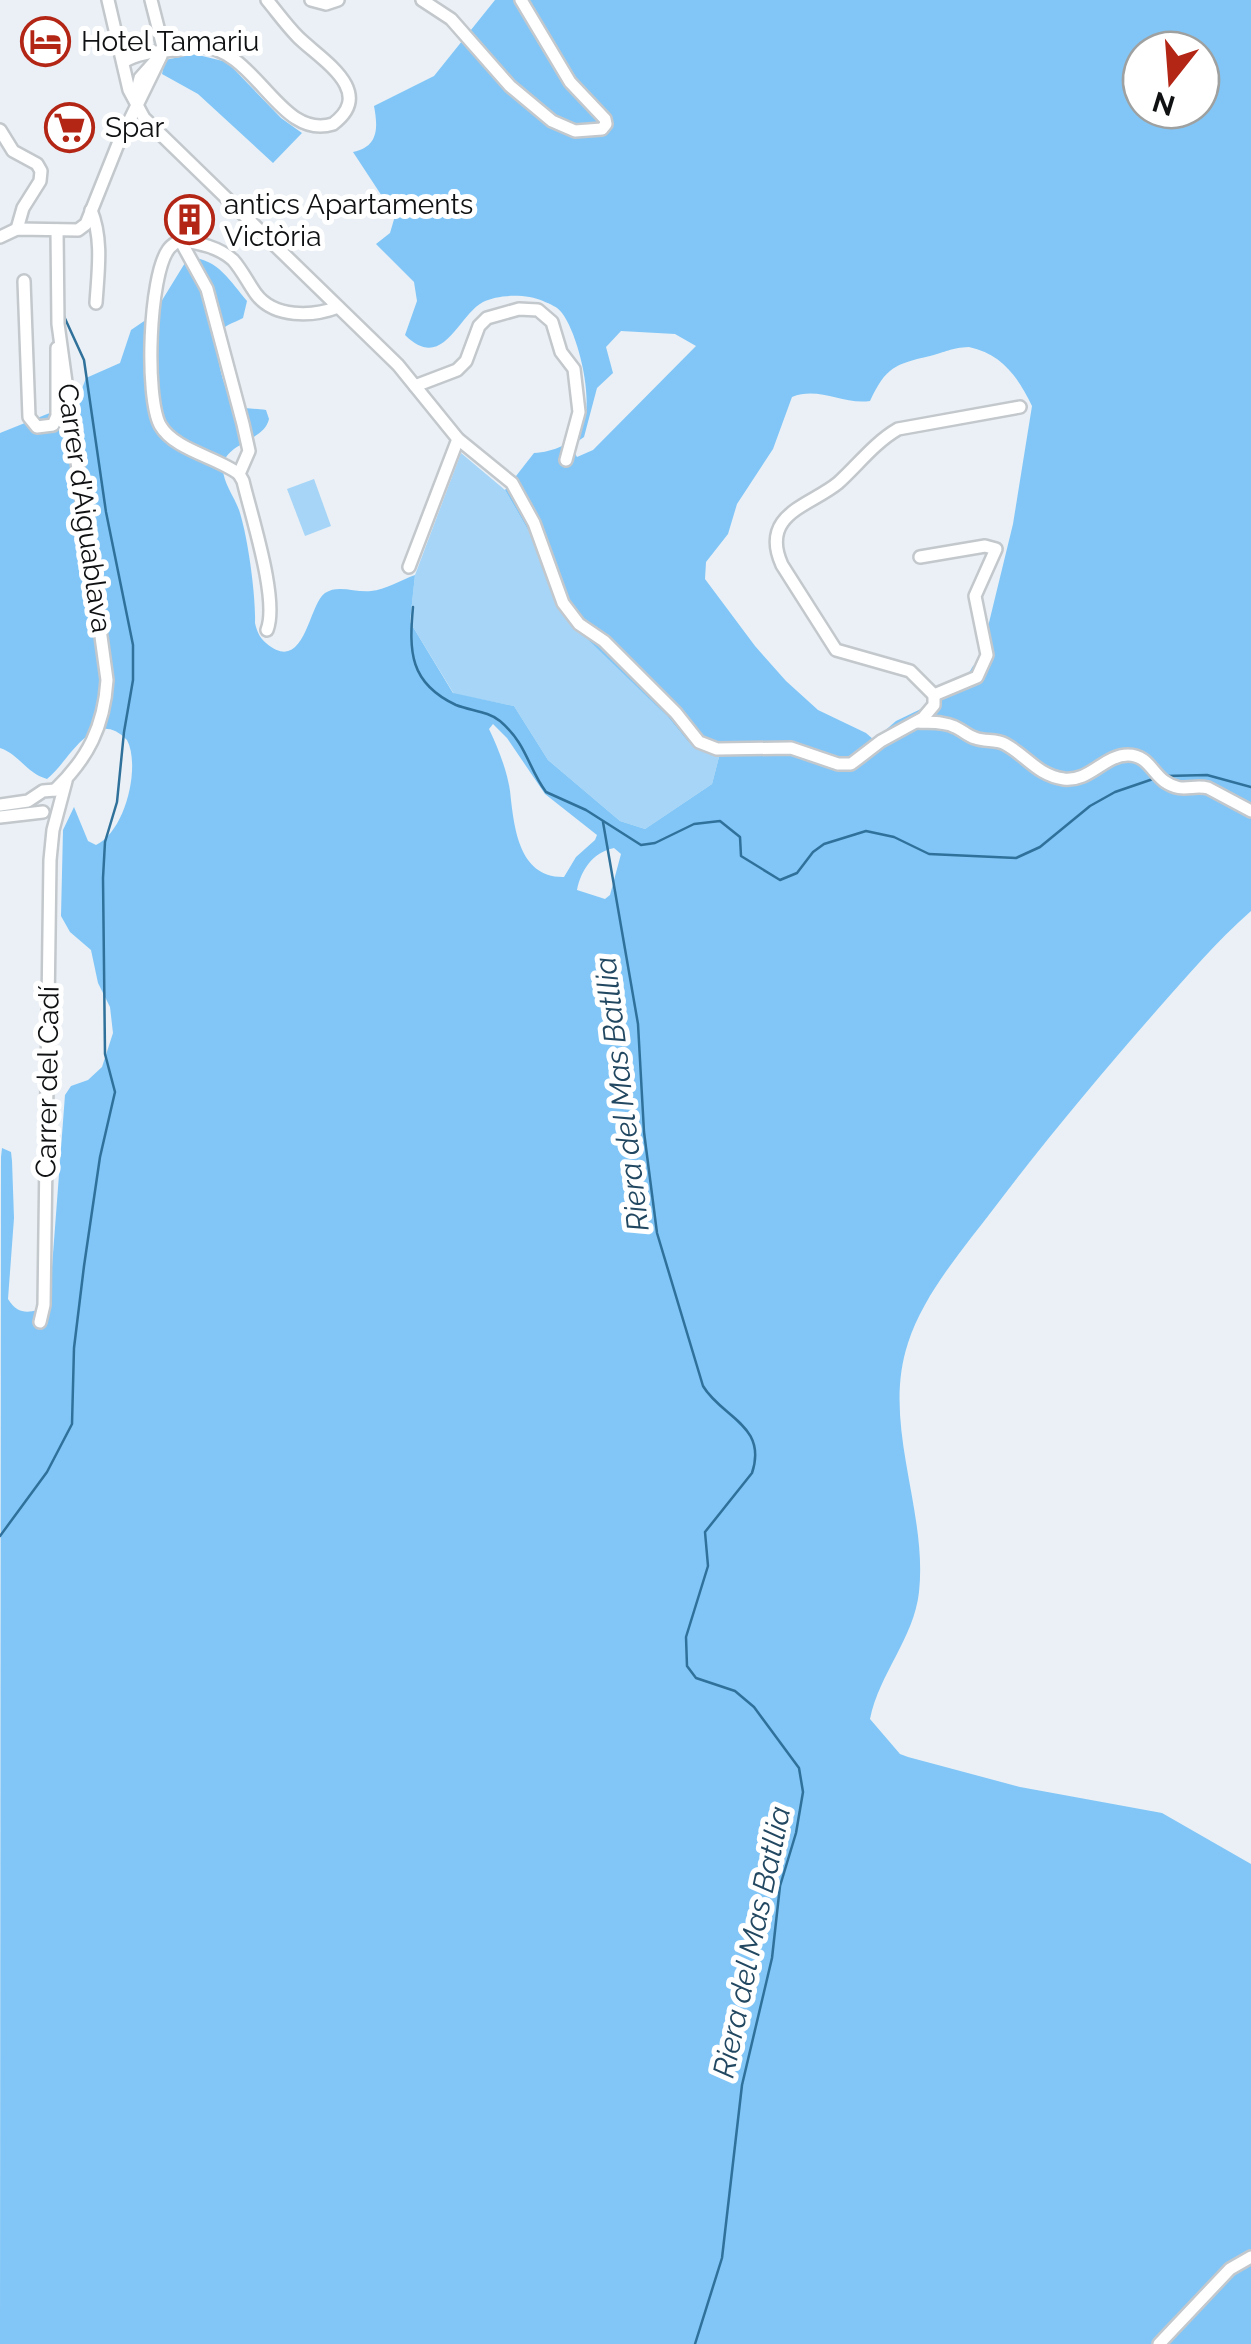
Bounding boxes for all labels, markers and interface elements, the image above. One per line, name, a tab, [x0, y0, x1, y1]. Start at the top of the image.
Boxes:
hotel icon: Hotel Tamariu	[20, 15, 72, 67]
place label: Hotel Tamariu	[81, 25, 260, 58]
north arrow	[1121, 30, 1221, 130]
text: N	[1149, 85, 1179, 122]
supermarket icon: Spar	[44, 101, 96, 153]
place label: Spar	[105, 111, 165, 144]
place label: antics Apartaments Victòria	[224, 188, 473, 253]
building icon: antics Apartaments Victòria	[163, 194, 215, 246]
street label: Carrer d'Aiguablava	[51, 381, 118, 635]
water label: Riera del Mas Batllia	[587, 955, 656, 1233]
street label: Carrer del Cadí	[29, 985, 66, 1178]
water label: Riera del Mas Batllia	[706, 1803, 797, 2081]

